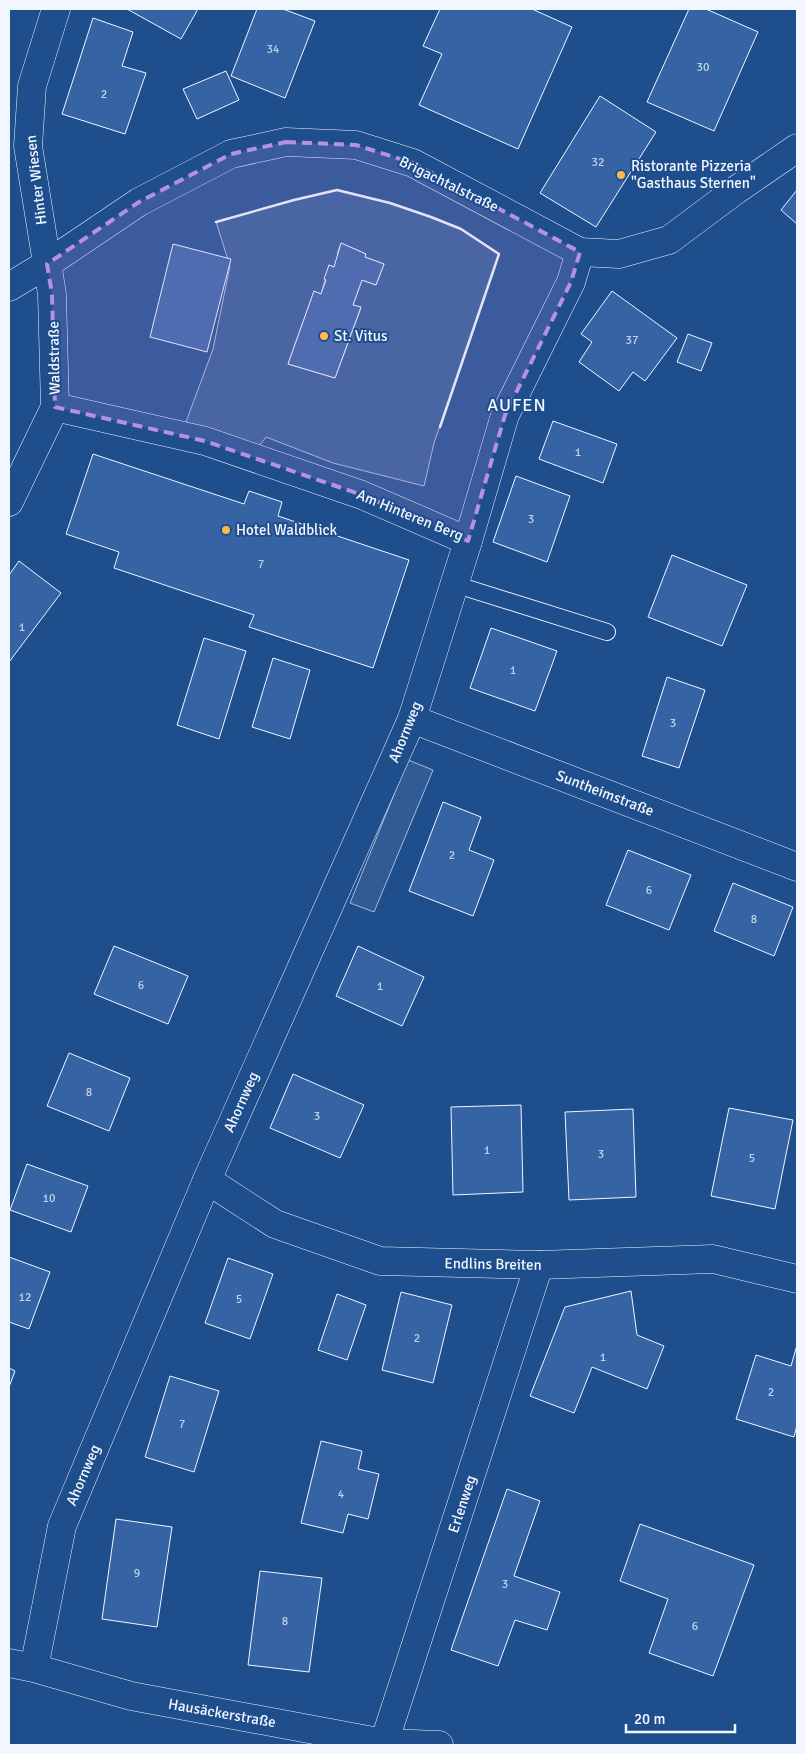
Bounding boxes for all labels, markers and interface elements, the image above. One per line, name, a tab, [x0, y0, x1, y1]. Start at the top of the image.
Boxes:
house number: 34	[267, 42, 280, 57]
house number: 30	[697, 60, 709, 75]
house number: 2	[101, 87, 107, 102]
street label: Hinter Wiesen	[22, 134, 50, 226]
street label: Brigachtalstraße	[396, 152, 502, 216]
house number: 32	[592, 155, 604, 170]
place label: Ristorante Pizzeria "Gasthaus Sternen"	[631, 157, 756, 192]
marker: Ristorante Pizzeria "Gasthaus Sternen"	[615, 169, 627, 181]
street label: Waldstraße	[44, 321, 64, 395]
place label: St. Vitus	[334, 327, 388, 345]
marker: St. Vitus	[318, 330, 330, 342]
house number: 37	[626, 333, 638, 348]
district label: AUFEN	[487, 394, 547, 416]
house number: 1	[575, 445, 581, 460]
street label: Am Hinteren Berg	[354, 485, 466, 545]
house number: 3	[528, 512, 534, 527]
place label: Hotel Waldblick	[236, 521, 338, 539]
marker: Hotel Waldblick	[220, 524, 232, 536]
house number: 7	[258, 557, 264, 572]
house number: 1	[19, 620, 25, 635]
house number: 1	[510, 663, 516, 678]
street label: Ahornweg	[385, 699, 425, 765]
house number: 3	[670, 716, 676, 731]
street label: Suntheimstraße	[554, 766, 656, 820]
house number: 2	[449, 848, 455, 863]
house number: 6	[646, 883, 652, 898]
house number: 8	[751, 912, 757, 927]
house number: 6	[138, 978, 144, 993]
house number: 1	[377, 979, 383, 994]
street label: Ahornweg	[220, 1069, 262, 1135]
house number: 8	[86, 1085, 92, 1100]
house number: 3	[314, 1109, 320, 1124]
house number: 1	[484, 1143, 490, 1158]
house number: 3	[598, 1147, 604, 1162]
house number: 5	[749, 1151, 755, 1166]
house number: 10	[43, 1191, 55, 1206]
street label: Endlins Breiten	[444, 1254, 542, 1274]
house number: 12	[19, 1290, 31, 1305]
house number: 5	[236, 1292, 242, 1307]
house number: 2	[414, 1331, 420, 1346]
house number: 1	[600, 1350, 606, 1365]
house number: 2	[768, 1385, 774, 1400]
house number: 7	[179, 1417, 185, 1432]
street label: Ahornweg	[62, 1442, 104, 1508]
street label: Erlenweg	[444, 1473, 480, 1535]
house number: 4	[338, 1487, 345, 1502]
house number: 9	[134, 1566, 140, 1581]
house number: 3	[502, 1577, 508, 1592]
house number: 8	[282, 1614, 288, 1629]
house number: 6	[692, 1619, 698, 1634]
street label: Hausäckerstraße	[167, 1695, 277, 1731]
scale bar	[626, 1702, 735, 1734]
text: 20 m	[634, 1710, 665, 1728]

